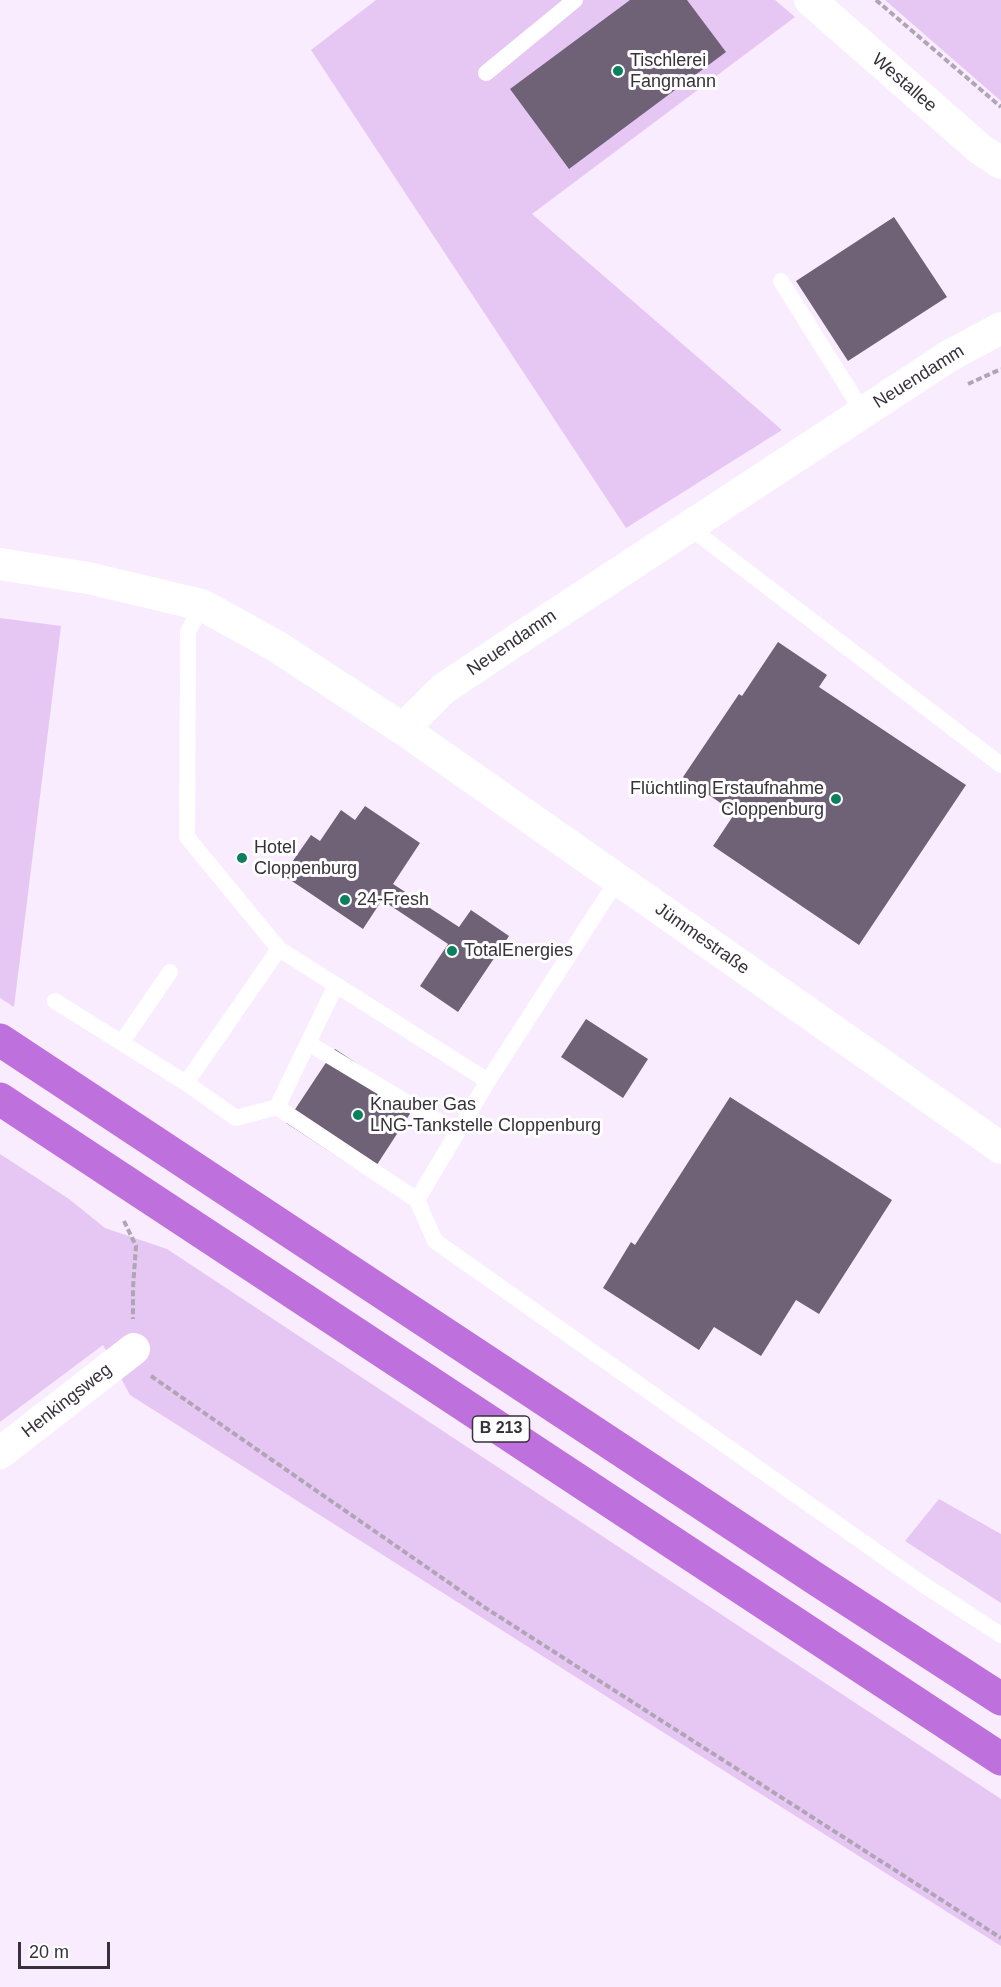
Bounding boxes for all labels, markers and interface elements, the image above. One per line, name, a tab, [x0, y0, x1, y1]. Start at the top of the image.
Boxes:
street label: Westallee	[867, 49, 941, 117]
place label: Tischlerei Fangmann	[630, 50, 716, 92]
marker: Tischlerei Fangmann	[611, 64, 625, 78]
street label: Neuendamm	[870, 341, 968, 413]
street label: Neuendamm	[463, 605, 561, 681]
place label: Flüchtling Erstaufnahme Cloppenburg	[630, 778, 824, 820]
marker: Flüchtling Erstaufnahme Cloppenburg	[829, 792, 843, 806]
place label: Hotel Cloppenburg	[254, 837, 357, 880]
marker: Hotel Cloppenburg	[235, 851, 249, 865]
place label: 24-Fresh	[357, 889, 429, 911]
marker: 24-Fresh	[338, 893, 352, 907]
street label: Jümmestraße	[651, 899, 753, 979]
place label: TotalEnergies	[464, 940, 573, 962]
marker: TotalEnergies	[445, 944, 459, 958]
place label: Knauber Gas LNG-Tankstelle Cloppenburg	[370, 1094, 601, 1136]
marker: Knauber Gas LNG-Tankstelle Cloppenburg	[351, 1108, 365, 1122]
street label: Henkingsweg	[18, 1359, 116, 1443]
road number: B 213	[472, 1416, 530, 1442]
scale bar	[21, 1930, 112, 1968]
text: 20 m	[29, 1942, 69, 1962]

